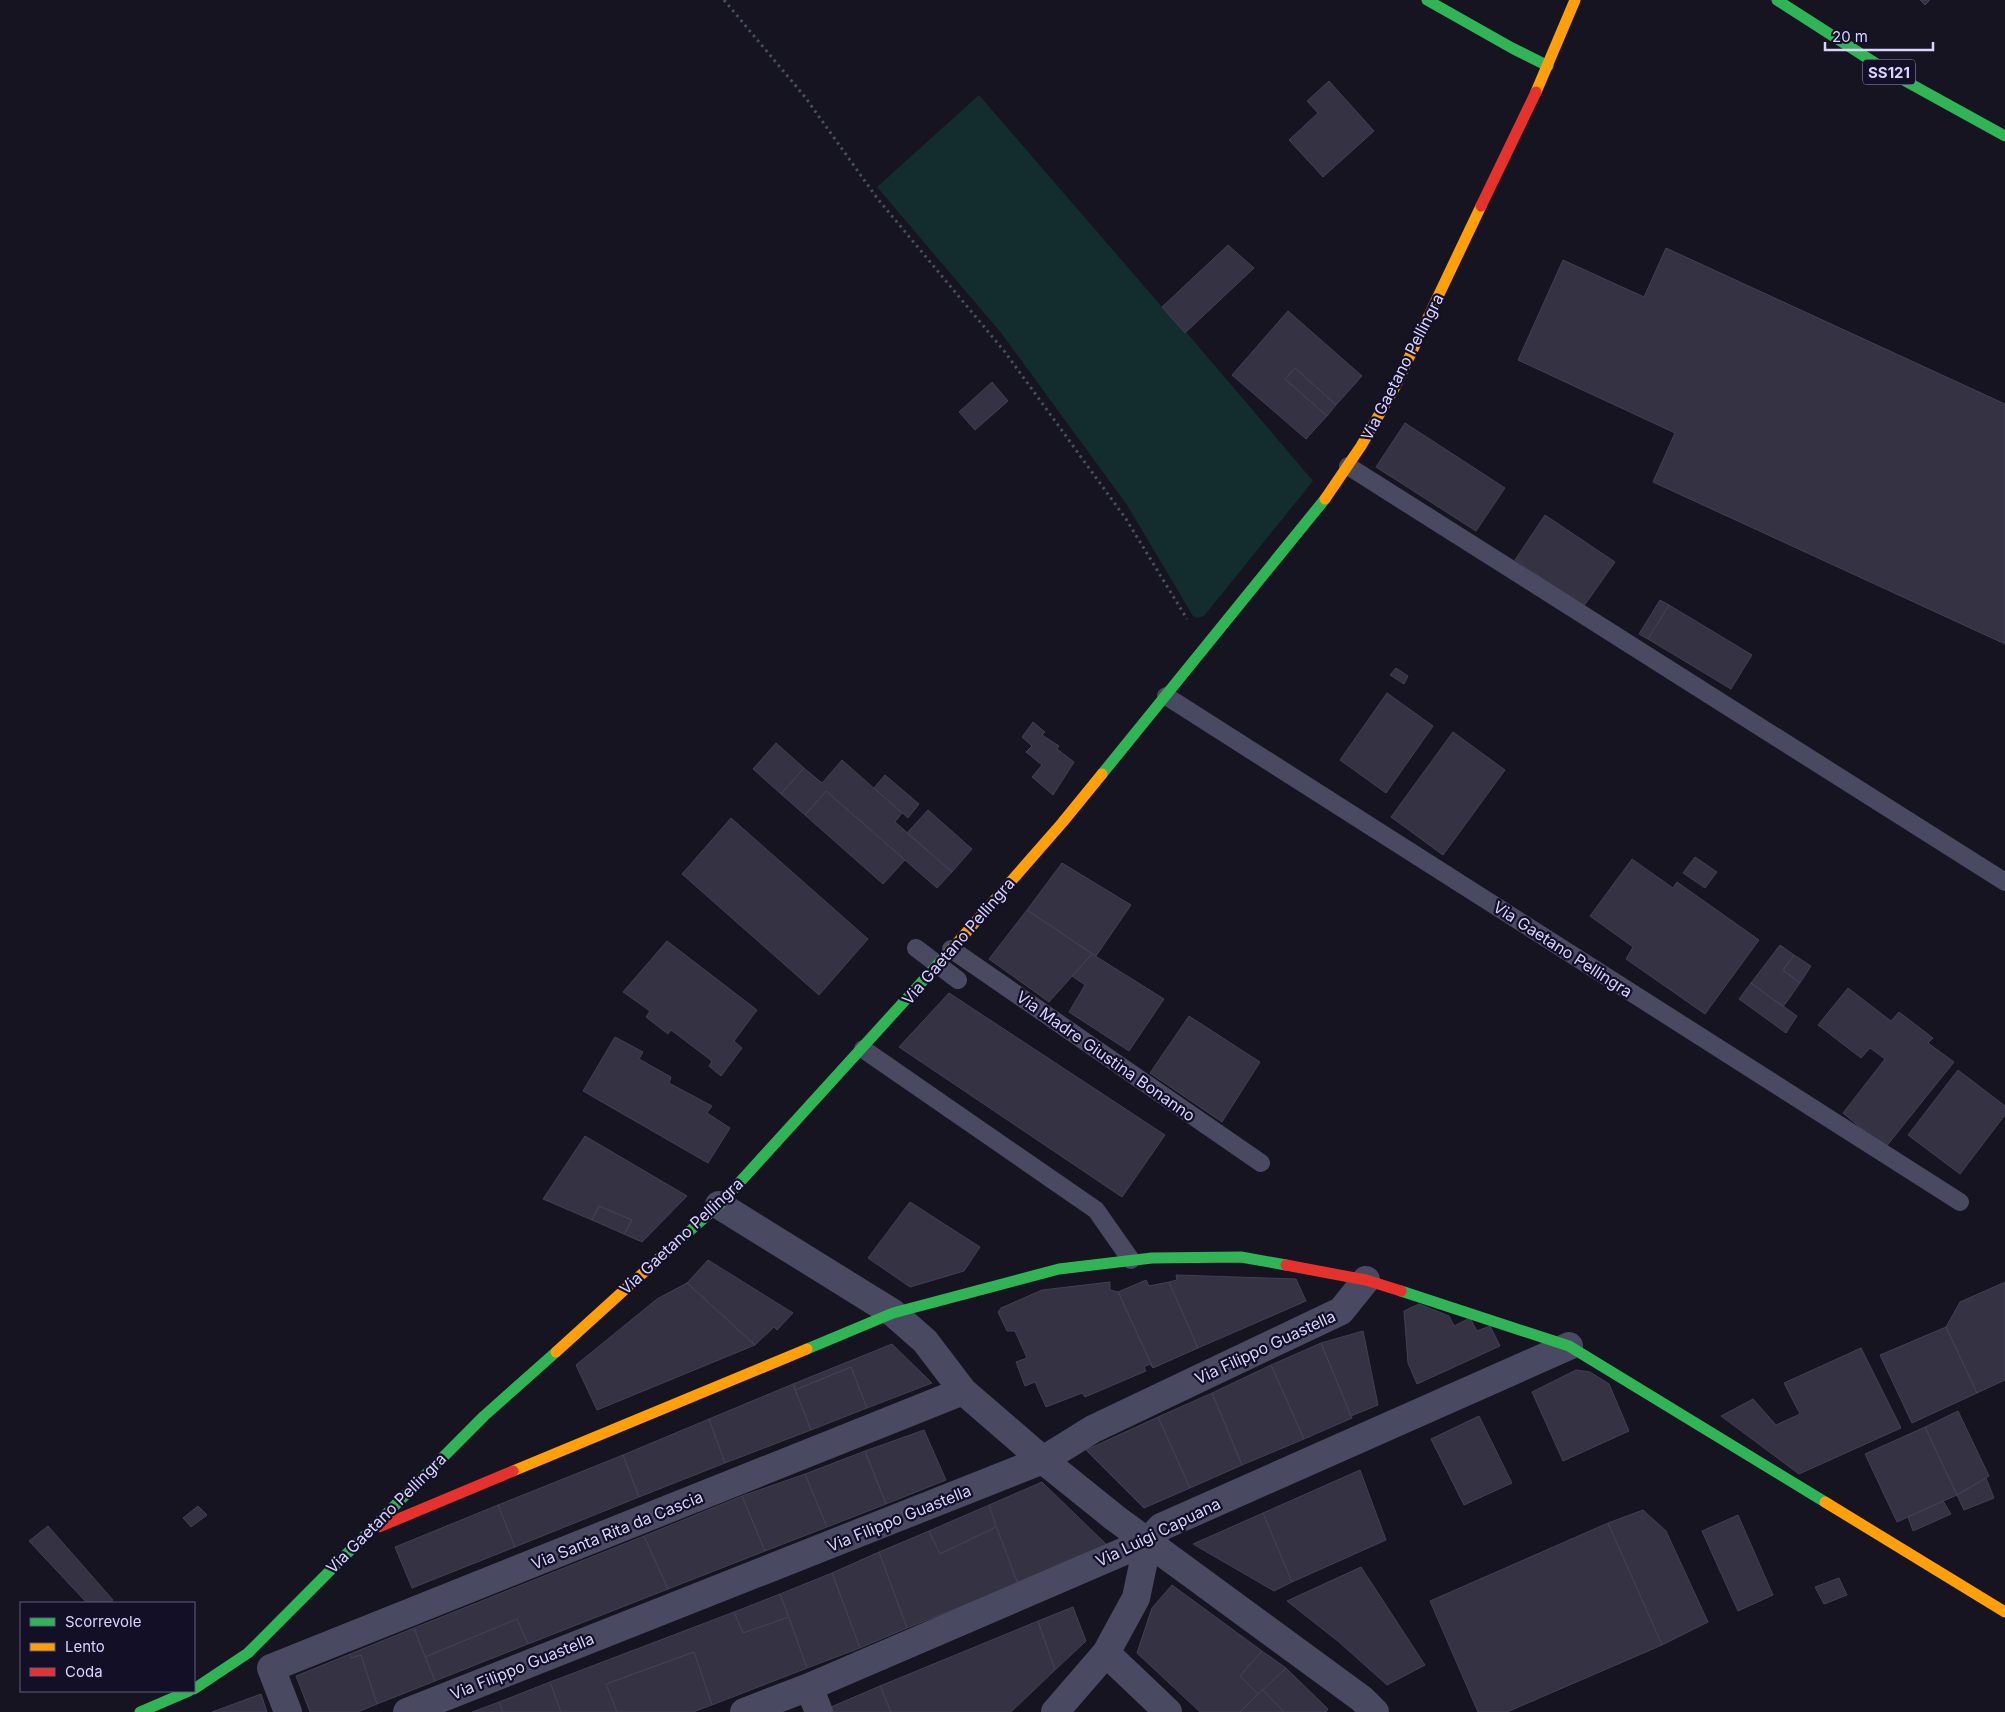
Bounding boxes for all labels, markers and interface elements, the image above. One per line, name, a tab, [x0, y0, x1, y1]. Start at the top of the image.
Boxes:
scale bar	[1825, 20, 1932, 52]
text: 20 m	[1832, 27, 1868, 46]
road number: SS121	[1863, 60, 1915, 84]
street label: Via Gaetano Pellingra	[1356, 290, 1448, 444]
street label: Via Gaetano Pellingra	[897, 873, 1019, 1009]
street label: Via Gaetano Pellingra	[1490, 897, 1636, 1001]
street label: Via Madre Giustina Bonanno	[1013, 986, 1199, 1126]
street label: Via Gaetano Pellingra	[615, 1173, 747, 1299]
street label: Via Filippo Guastella	[1191, 1306, 1339, 1388]
street label: Via Gaetano Pellingra	[322, 1449, 450, 1577]
street label: Via Filippo Guastella	[824, 1480, 974, 1556]
street label: Via Santa Rita da Cascia	[528, 1486, 706, 1574]
street label: Via Luigi Capuana	[1092, 1493, 1224, 1571]
legend	[20, 1602, 195, 1692]
text: Scorrevole	[65, 1612, 141, 1631]
street label: Via Filippo Guastella	[447, 1628, 597, 1704]
text: Lento	[65, 1637, 105, 1656]
text: Coda	[65, 1662, 103, 1681]

